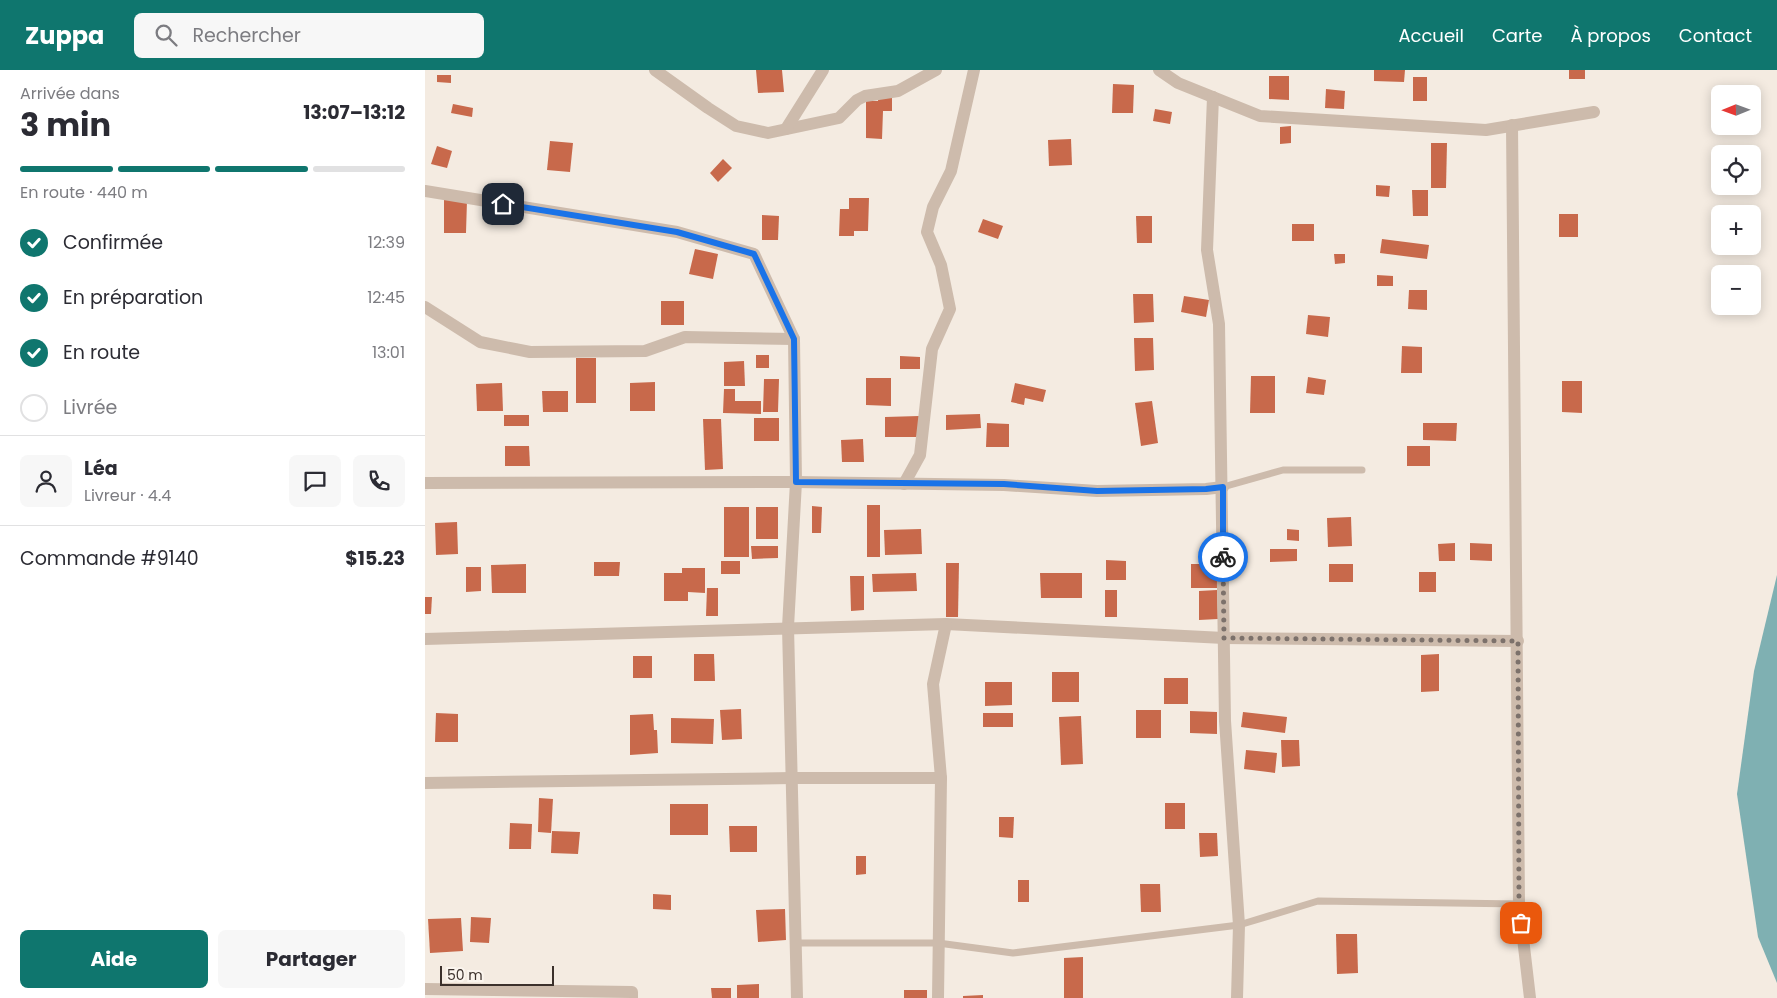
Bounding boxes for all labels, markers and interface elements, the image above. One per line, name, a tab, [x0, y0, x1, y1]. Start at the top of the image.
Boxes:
search box	[134, 13, 484, 58]
text: Zuppa	[25, 19, 104, 52]
icon: search	[152, 21, 180, 49]
text: Rechercher	[192, 22, 301, 49]
text: Accueil	[1398, 23, 1464, 48]
text: Carte	[1492, 23, 1542, 48]
text: À propos	[1570, 23, 1651, 48]
text: Contact	[1679, 23, 1752, 48]
text: Arrivée dans	[20, 82, 120, 105]
north arrow	[1711, 85, 1761, 135]
map controls	[1711, 85, 1761, 315]
text: 13:07–13:12	[303, 99, 405, 126]
text: 3 min	[20, 102, 111, 147]
button: locate	[1711, 145, 1761, 195]
text: En route · 440 m	[20, 181, 148, 204]
pin	[482, 183, 524, 225]
icon: home	[489, 190, 517, 218]
button: +	[1711, 205, 1761, 255]
icon: check	[20, 229, 48, 257]
text: Confirmée	[63, 229, 163, 256]
text: 12:39	[368, 231, 405, 254]
button: −	[1711, 265, 1761, 315]
icon: check	[20, 284, 48, 312]
text: En préparation	[63, 284, 203, 311]
text: 12:45	[367, 286, 405, 309]
icon: check	[20, 339, 48, 367]
text: En route	[63, 339, 140, 366]
text: 13:01	[372, 341, 405, 364]
text: Livrée	[63, 394, 117, 421]
button: person	[20, 455, 72, 507]
text: Léa	[84, 455, 118, 482]
button: chat	[289, 455, 341, 507]
button: phone	[353, 455, 405, 507]
text: Livreur · 4.4	[84, 484, 171, 507]
courier	[1198, 532, 1248, 582]
icon: bike	[1209, 543, 1237, 571]
text: Commande #9140	[20, 545, 199, 572]
text: $15.23	[345, 545, 405, 572]
pin	[1500, 902, 1542, 944]
icon: bag	[1507, 909, 1535, 937]
button: Aide	[20, 930, 208, 988]
button: Partager	[218, 930, 405, 988]
scale bar	[440, 963, 554, 986]
text: 50 m	[447, 965, 483, 985]

